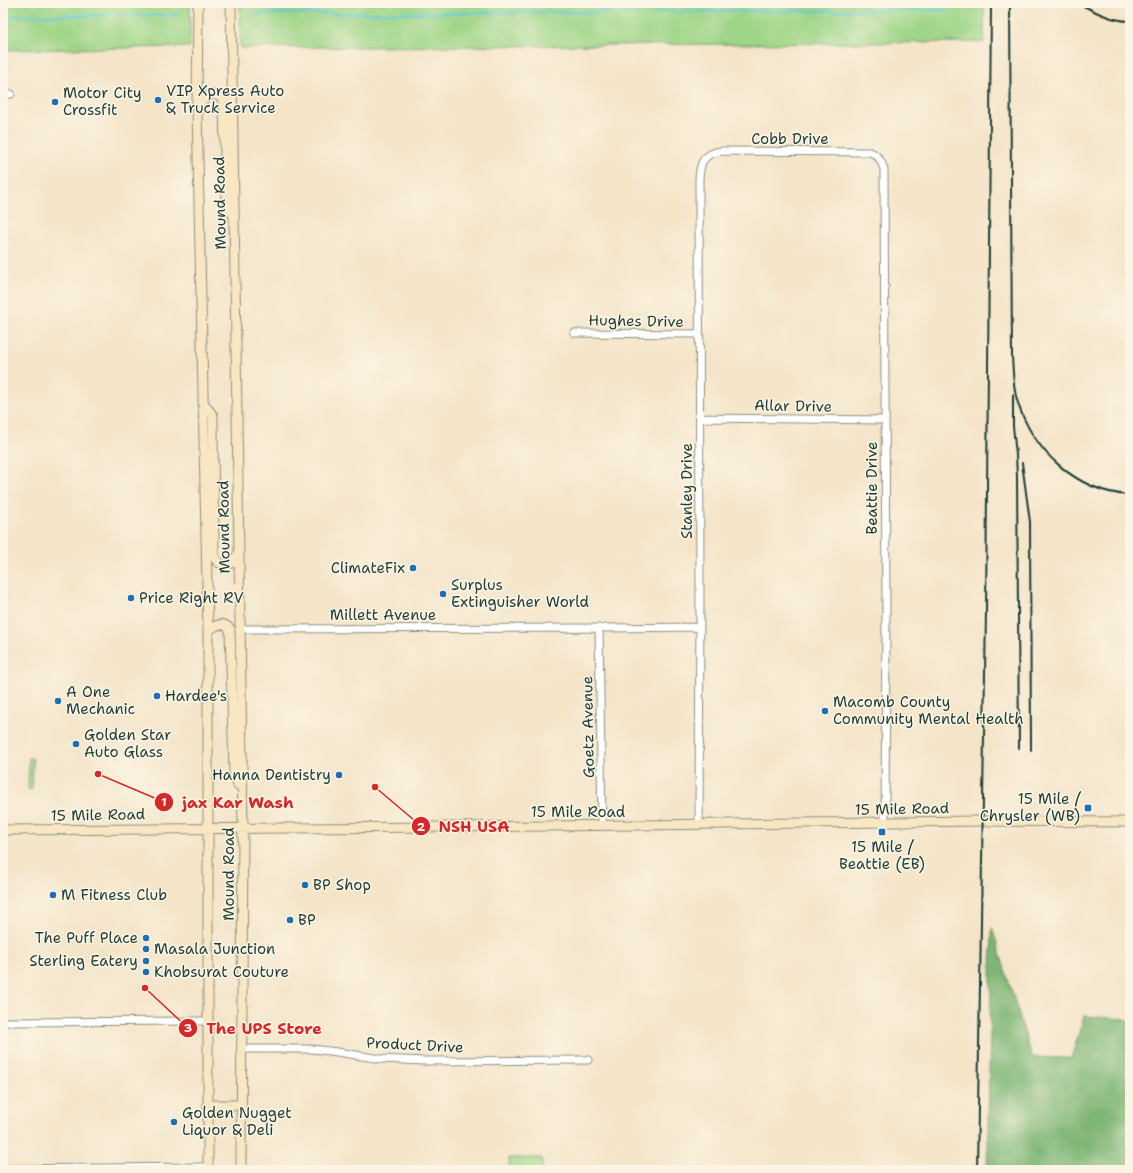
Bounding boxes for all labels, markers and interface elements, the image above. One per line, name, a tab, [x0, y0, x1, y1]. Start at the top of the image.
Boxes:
place label: VIP Xpress Auto & Truck Service	[166, 81, 284, 118]
place label: Motor City Crossfit	[63, 83, 142, 120]
marker: VIP Xpress Auto & Truck Service	[153, 95, 163, 105]
marker: Motor City Crossfit	[50, 97, 60, 107]
street label: Cobb Drive	[751, 129, 829, 149]
street label: Mound Road	[209, 156, 231, 250]
street label: Hughes Drive	[588, 310, 684, 332]
street label: Allar Drive	[754, 395, 832, 417]
street label: Beattie Drive	[862, 441, 882, 535]
street label: Stanley Drive	[677, 443, 697, 539]
street label: Mound Road	[213, 480, 235, 574]
place label: ClimateFix	[331, 558, 405, 578]
marker: ClimateFix	[408, 563, 418, 573]
place label: Surplus Extinguisher World	[451, 575, 590, 612]
place label: Price Right RV	[139, 588, 244, 608]
marker: Surplus Extinguisher World	[438, 589, 448, 599]
marker: Price Right RV	[126, 593, 136, 603]
street label: Millett Avenue	[330, 605, 436, 625]
street label: Goetz Avenue	[577, 676, 599, 778]
place label: A One Mechanic	[66, 682, 135, 719]
place label: Hardee's	[165, 686, 227, 706]
marker: Hardee's	[152, 691, 162, 701]
place label: Macomb County Community Mental Health	[833, 692, 1024, 729]
marker: A One Mechanic	[53, 696, 63, 706]
marker: Macomb County Community Mental Health	[820, 706, 830, 716]
place label: Golden Star Auto Glass	[84, 725, 171, 762]
marker: Golden Star Auto Glass	[71, 739, 81, 749]
place label: Hanna Dentistry	[212, 765, 331, 785]
marker: Hanna Dentistry	[334, 770, 344, 780]
callout: jax Kar Wash	[154, 788, 302, 816]
place label: 15 Mile / Chrysler (WB)	[980, 789, 1082, 826]
text: jax Kar Wash	[181, 792, 294, 813]
text: 1	[161, 794, 167, 810]
street label: 15 Mile Road	[855, 798, 950, 820]
street label: 15 Mile Road	[531, 802, 626, 822]
marker: 15 Mile / Chrysler (WB)	[1083, 803, 1093, 813]
street label: 15 Mile Road	[51, 804, 146, 826]
callout: NSH USA	[411, 812, 518, 840]
text: NSH USA	[439, 816, 509, 837]
text: 2	[417, 819, 426, 835]
street label: Mound Road	[219, 827, 239, 921]
marker: 15 Mile / Beattie (EB)	[877, 827, 887, 837]
place label: 15 Mile / Beattie (EB)	[839, 837, 925, 874]
place label: BP Shop	[313, 875, 371, 895]
marker: BP Shop	[300, 880, 310, 890]
place label: M Fitness Club	[61, 885, 167, 905]
marker: M Fitness Club	[48, 890, 58, 900]
place label: BP	[298, 910, 316, 930]
marker: BP	[285, 915, 295, 925]
place label: The Puff Place	[35, 928, 138, 948]
marker: The Puff Place	[141, 933, 151, 943]
place label: Masala Junction	[154, 939, 275, 959]
marker: Masala Junction	[141, 944, 151, 954]
place label: Sterling Eatery	[29, 951, 138, 971]
marker: Sterling Eatery	[141, 956, 151, 966]
place label: Khobsurat Couture	[154, 962, 289, 982]
marker: Khobsurat Couture	[141, 967, 151, 977]
callout: The UPS Store	[178, 1014, 330, 1042]
text: The UPS Store	[206, 1018, 322, 1039]
text: 3	[184, 1020, 192, 1036]
street label: Product Drive	[366, 1032, 464, 1058]
place label: Golden Nugget Liquor & Deli	[182, 1103, 292, 1140]
marker: Golden Nugget Liquor & Deli	[169, 1117, 179, 1127]

